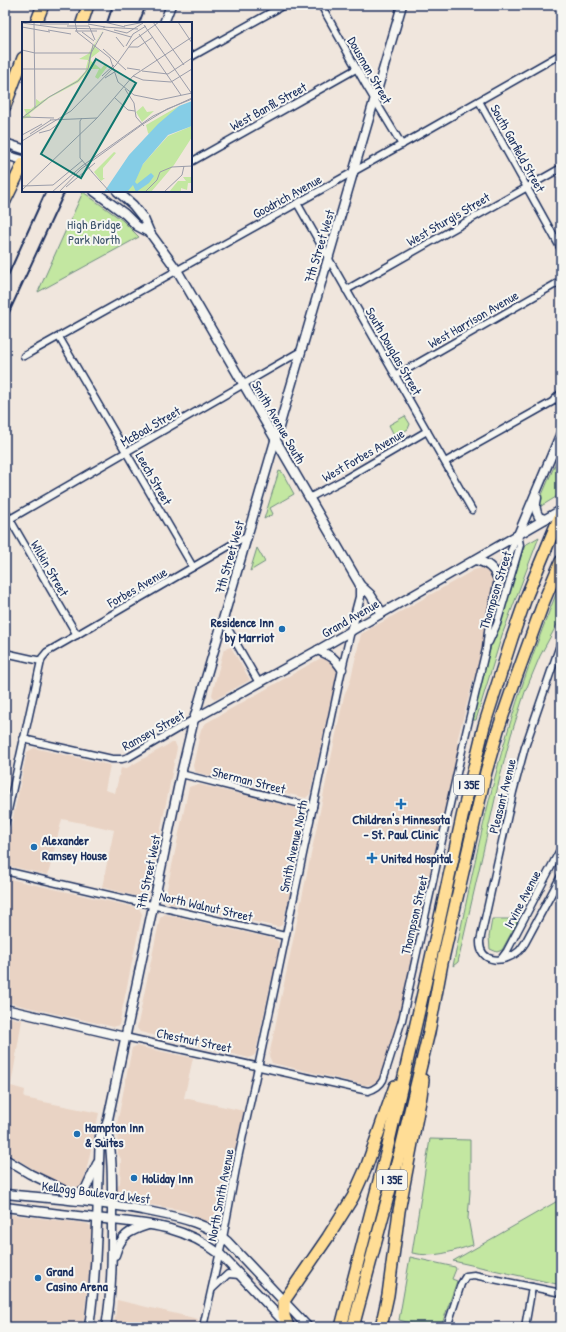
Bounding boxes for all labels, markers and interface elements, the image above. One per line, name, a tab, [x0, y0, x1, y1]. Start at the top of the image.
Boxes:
inset map	[22, 22, 192, 192]
street label: Dousman Street	[344, 33, 397, 107]
street label: West Banfil Street	[226, 77, 310, 135]
street label: South Garfield Street	[486, 101, 550, 196]
street label: Goodrich Avenue	[249, 170, 325, 222]
street label: West Sturgis Street	[403, 188, 493, 250]
street label: 7th Street West	[299, 207, 339, 285]
park label: High Bridge Park North	[67, 215, 121, 248]
street label: West Harrison Avenue	[424, 286, 522, 352]
street label: South Douglas Street	[362, 304, 427, 399]
street label: Smith Avenue South	[248, 377, 310, 467]
street label: McBoal Street	[117, 401, 184, 450]
street label: West Forbes Avenue	[319, 424, 407, 486]
street label: Leech Street	[131, 448, 177, 508]
street label: 7th Street West	[210, 518, 248, 596]
street label: Wilkin Street	[27, 537, 74, 600]
street label: Thompson Street	[475, 548, 516, 631]
street label: Forbes Avenue	[103, 563, 170, 612]
street label: Grand Avenue	[318, 594, 382, 642]
place label: Residence Inn by Marriot	[211, 613, 275, 647]
marker: Residence Inn by Marriot	[277, 624, 287, 634]
street label: Ramsey Street	[119, 705, 188, 755]
street label: Pleasant Avenue	[484, 757, 520, 835]
street label: Sherman Street	[211, 762, 288, 798]
road number: I 35E	[454, 775, 484, 795]
street label: Smith Avenue North	[274, 798, 312, 894]
marker: Children's Minnesota - St. Paul Clinic	[395, 798, 407, 810]
place label: Children's Minnesota - St. Paul Clinic	[352, 810, 451, 843]
place label: Alexander Ramsey House	[42, 831, 108, 865]
street label: 7th Street West	[131, 833, 165, 911]
marker: Alexander Ramsey House	[29, 842, 39, 852]
place label: United Hospital	[381, 849, 453, 868]
marker: United Hospital	[366, 852, 378, 864]
street label: Irvine Avenue	[499, 867, 545, 931]
street label: Thompson Street	[396, 873, 432, 956]
street label: North Walnut Street	[157, 886, 255, 926]
street label: Chestnut Street	[155, 1023, 234, 1057]
place label: Hampton Inn & Suites	[85, 1118, 144, 1151]
marker: Hampton Inn & Suites	[72, 1129, 82, 1139]
street label: North Smith Avenue	[202, 1147, 238, 1243]
place label: Holiday Inn	[142, 1169, 193, 1188]
road number: I 35E	[377, 1170, 407, 1190]
marker: Holiday Inn	[129, 1173, 139, 1183]
street label: Kellogg Boulevard West	[41, 1176, 152, 1208]
place label: Grand Casino Arena	[46, 1262, 109, 1295]
marker: Grand Casino Arena	[33, 1273, 43, 1283]

